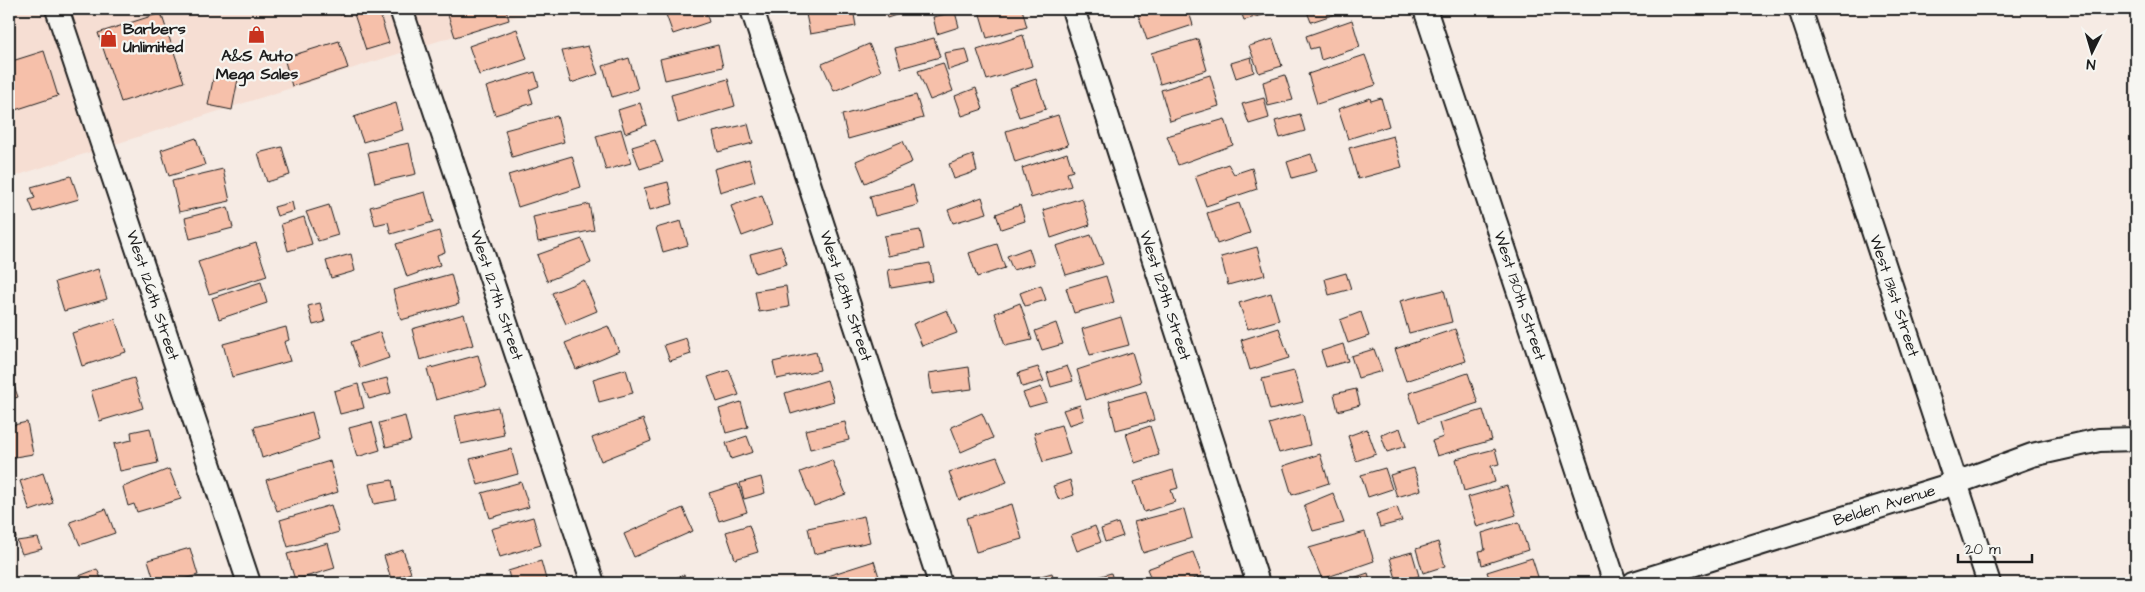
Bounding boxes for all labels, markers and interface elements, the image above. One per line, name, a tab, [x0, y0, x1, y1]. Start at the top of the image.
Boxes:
place label: Barbers Unlimited	[123, 18, 186, 58]
shop icon: A&S Auto Mega Sales	[247, 24, 267, 44]
shop icon: Barbers Unlimited	[99, 28, 119, 48]
north arrow	[2068, 28, 2118, 78]
place label: A&S Auto Mega Sales	[216, 45, 298, 87]
text: N	[2085, 54, 2096, 74]
street label: West 126th Street	[121, 227, 185, 364]
street label: West 127th Street	[465, 228, 529, 364]
street label: West 128th Street	[814, 228, 878, 365]
street label: West 129th Street	[1134, 228, 1197, 364]
street label: West 130th Street	[1488, 228, 1552, 364]
street label: West 131st Street	[1864, 232, 1925, 360]
street label: Belden Avenue	[1830, 479, 1938, 531]
scale bar	[1958, 532, 2031, 564]
text: 20 m	[1965, 539, 2001, 560]

